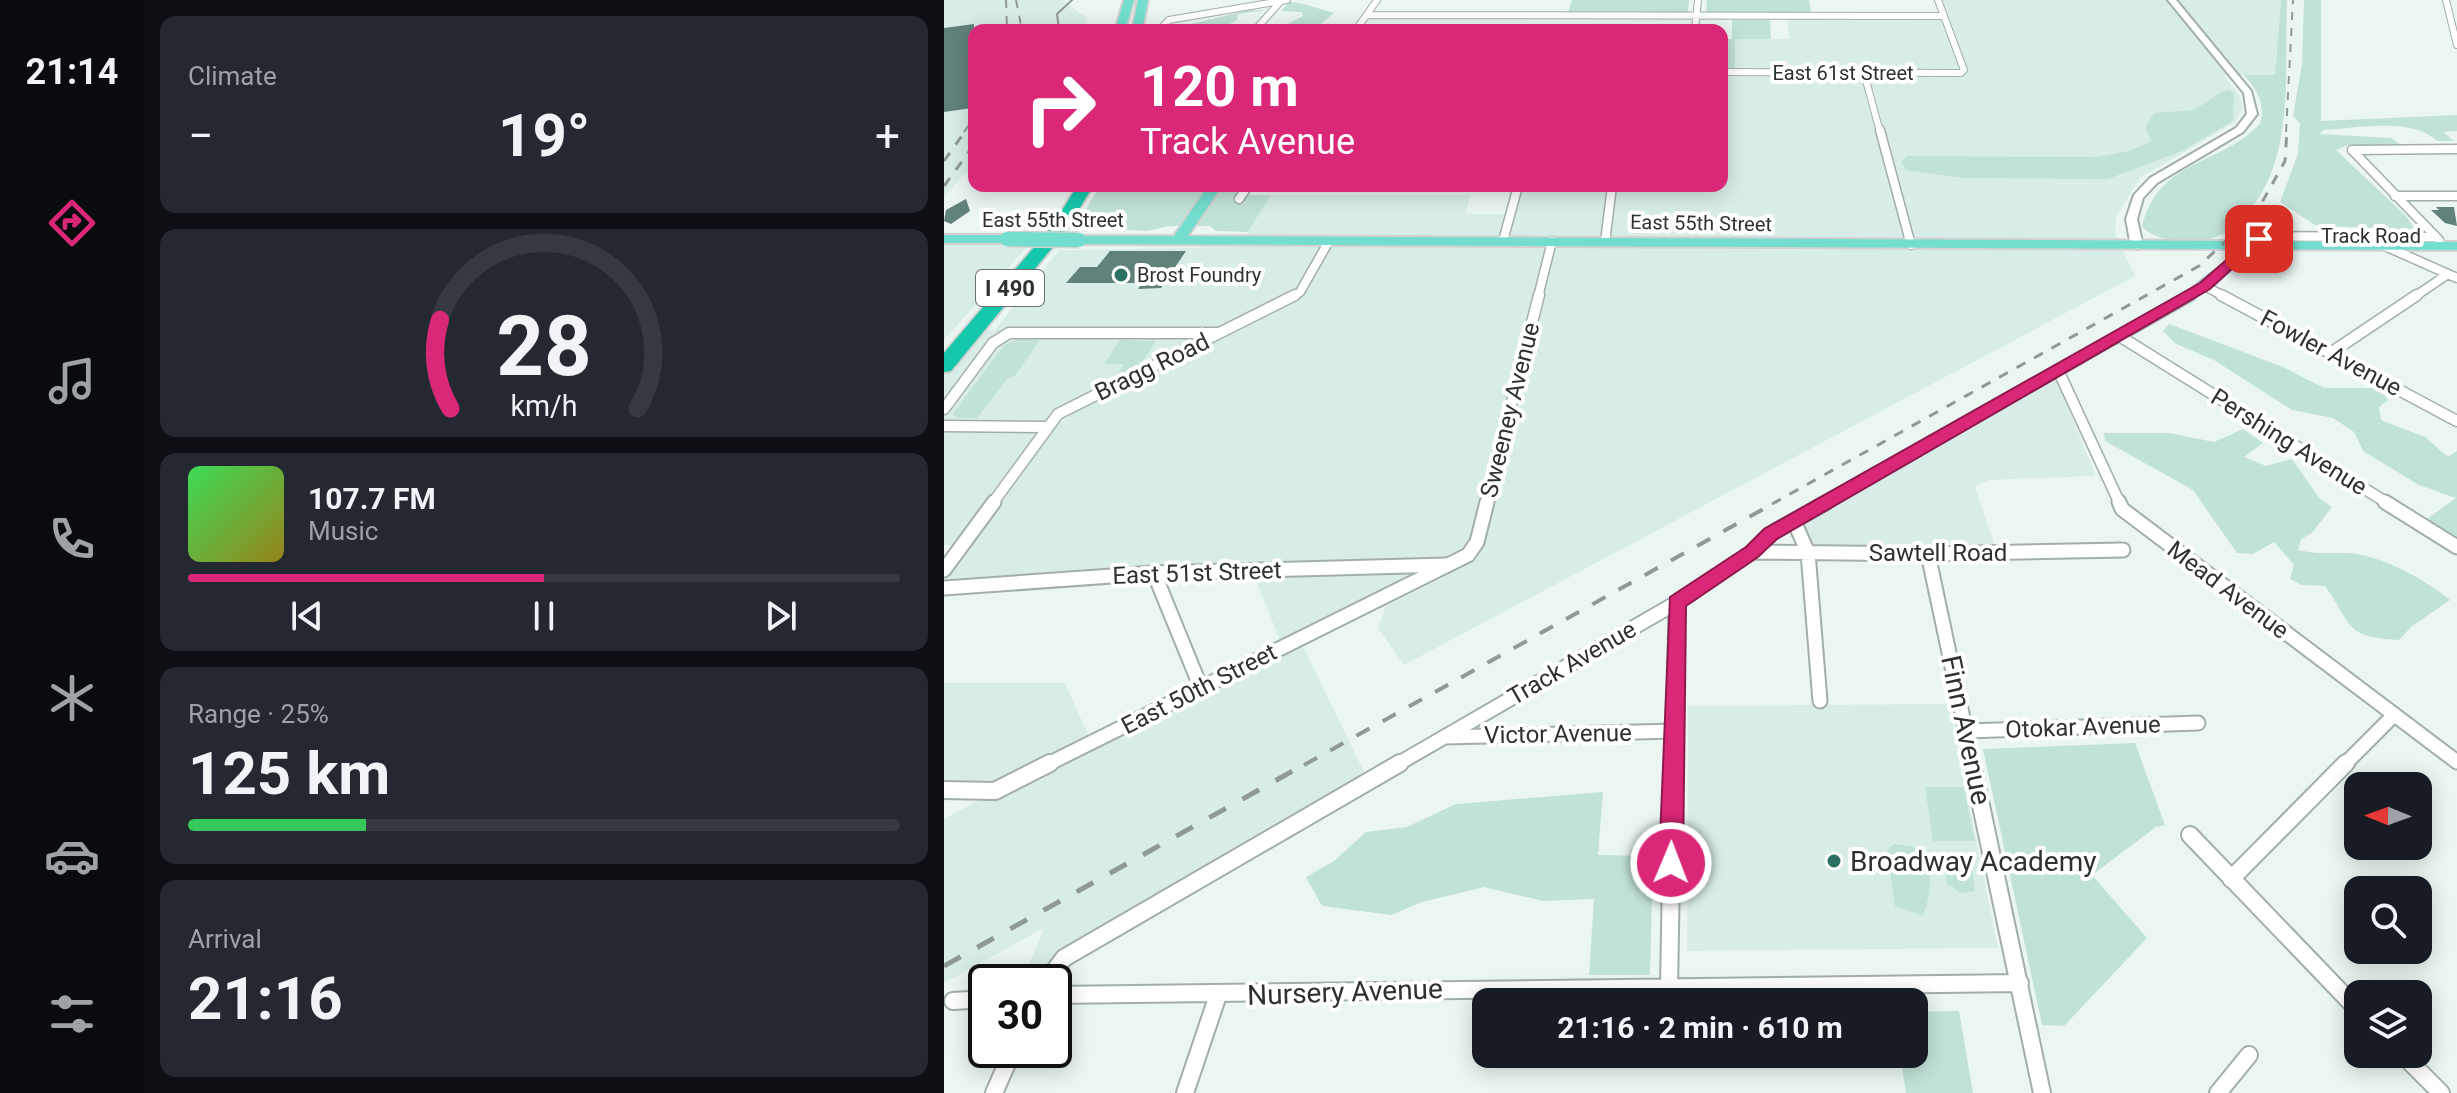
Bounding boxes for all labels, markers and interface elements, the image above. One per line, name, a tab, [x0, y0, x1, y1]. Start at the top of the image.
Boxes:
text: 21:14	[26, 51, 118, 93]
text: 120 m	[1140, 54, 1299, 120]
icon: right	[1008, 56, 1112, 160]
text: Climate	[188, 61, 277, 91]
street label: East 61st Street	[1772, 61, 1914, 85]
text: 19°	[498, 100, 590, 171]
text: −	[188, 110, 213, 162]
text: +	[875, 110, 900, 162]
text: Track Avenue	[1140, 121, 1355, 163]
icon: directions	[44, 195, 100, 251]
pin	[2225, 205, 2293, 273]
street label: East 55th Street	[982, 208, 1124, 232]
street label: East 55th Street	[1630, 210, 1772, 236]
icon: arrive	[2237, 217, 2281, 261]
street label: Track Road	[2321, 224, 2421, 248]
place label: Brost Foundry	[1137, 263, 1262, 287]
marker: Brost Foundry	[1112, 266, 1130, 284]
road number: I 490	[976, 270, 1044, 306]
text: 28	[496, 298, 592, 395]
street label: Fowler Avenue	[2256, 304, 2406, 402]
street label: Sweeney Avenue	[1475, 320, 1545, 500]
street label: Bragg Road	[1090, 327, 1214, 407]
icon: music	[44, 353, 100, 409]
street label: Pershing Avenue	[2206, 383, 2372, 501]
text: km/h	[510, 389, 578, 423]
text: 107.7 FM	[308, 481, 436, 516]
icon: phone	[44, 511, 100, 567]
text: Music	[308, 516, 378, 546]
street label: Mead Avenue	[2162, 535, 2294, 645]
street label: Sawtell Road	[1869, 539, 2007, 567]
street label: East 51st Street	[1112, 556, 1282, 590]
icon: previous	[285, 594, 329, 638]
icon: pause	[522, 594, 566, 638]
icon: next	[759, 594, 803, 638]
street label: Track Avenue	[1503, 615, 1641, 711]
street label: East 50th Street	[1117, 638, 1281, 740]
street label: Finn Avenue	[1934, 652, 1998, 808]
icon: climate	[44, 670, 100, 726]
text: Range · 25%	[188, 699, 329, 729]
street label: Otokar Avenue	[2005, 710, 2161, 744]
street label: Victor Avenue	[1484, 719, 1632, 749]
text: 125 km	[188, 738, 390, 809]
north arrow	[2344, 772, 2432, 860]
map controls	[2344, 772, 2432, 1068]
position arrow	[1629, 821, 1713, 905]
icon: car	[44, 828, 100, 884]
place label: Broadway Academy	[1850, 845, 2097, 878]
marker: Broadway Academy	[1825, 852, 1843, 870]
button: search	[2344, 876, 2432, 964]
text: Arrival	[188, 924, 262, 954]
text: 21:16	[188, 963, 343, 1034]
speed limit sign: 30	[968, 964, 1072, 1068]
street label: Nursery Avenue	[1247, 972, 1443, 1012]
button: layers	[2344, 980, 2432, 1068]
icon: filters	[44, 986, 100, 1042]
text: 21:16 · 2 min · 610 m	[1557, 1010, 1843, 1045]

